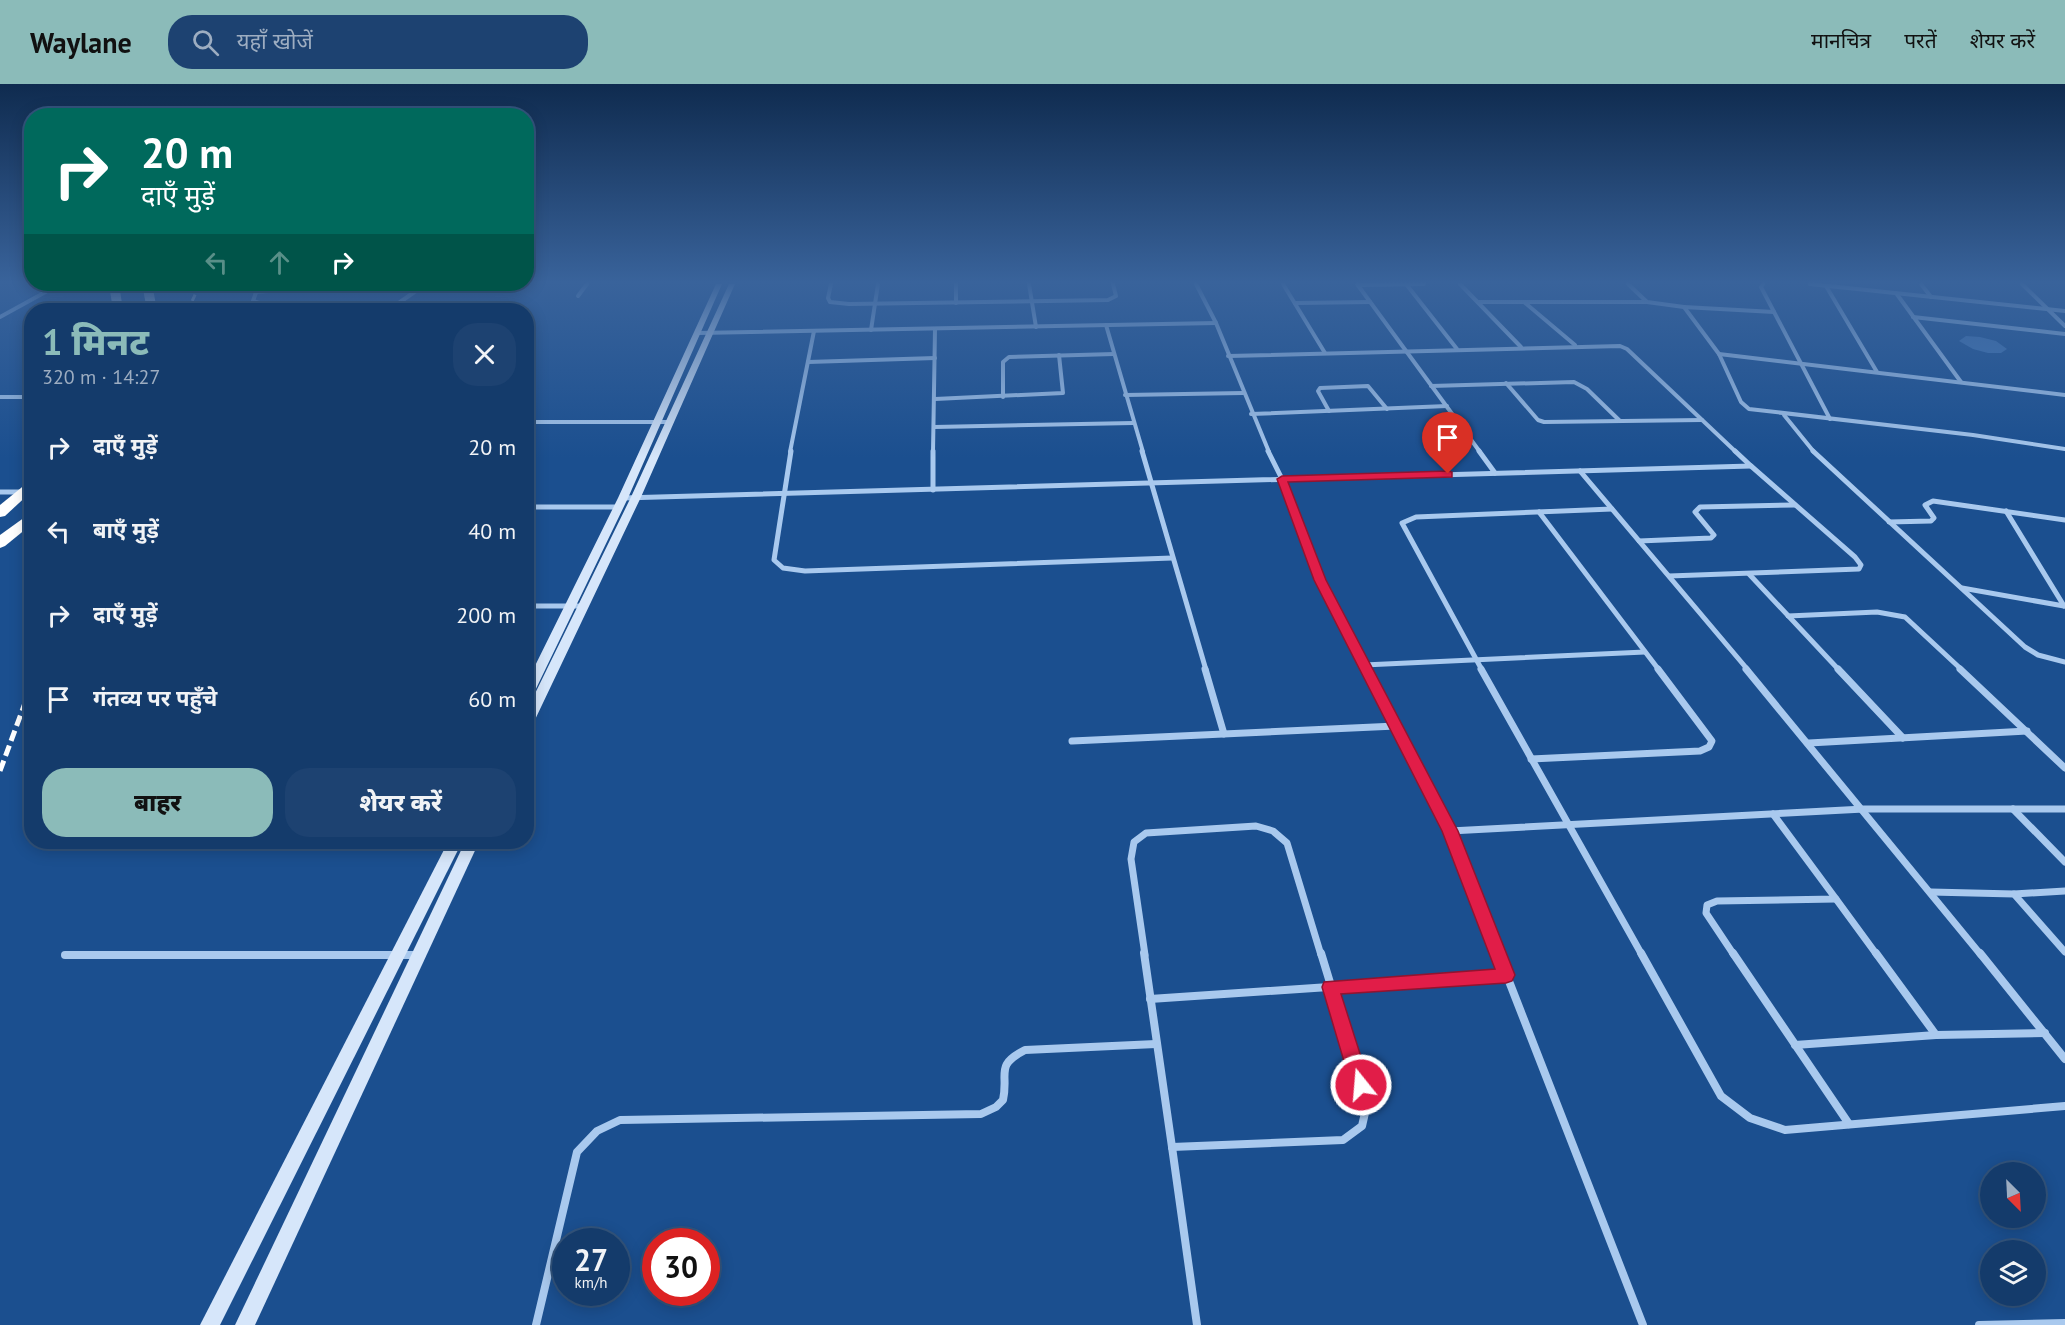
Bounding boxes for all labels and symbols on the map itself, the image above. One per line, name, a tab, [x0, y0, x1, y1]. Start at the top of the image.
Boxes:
pin	[1422, 412, 1473, 474]
position arrow	[1329, 1053, 1393, 1117]
north arrow	[1980, 1162, 2046, 1228]
speed limit sign: 30	[642, 1228, 720, 1306]

